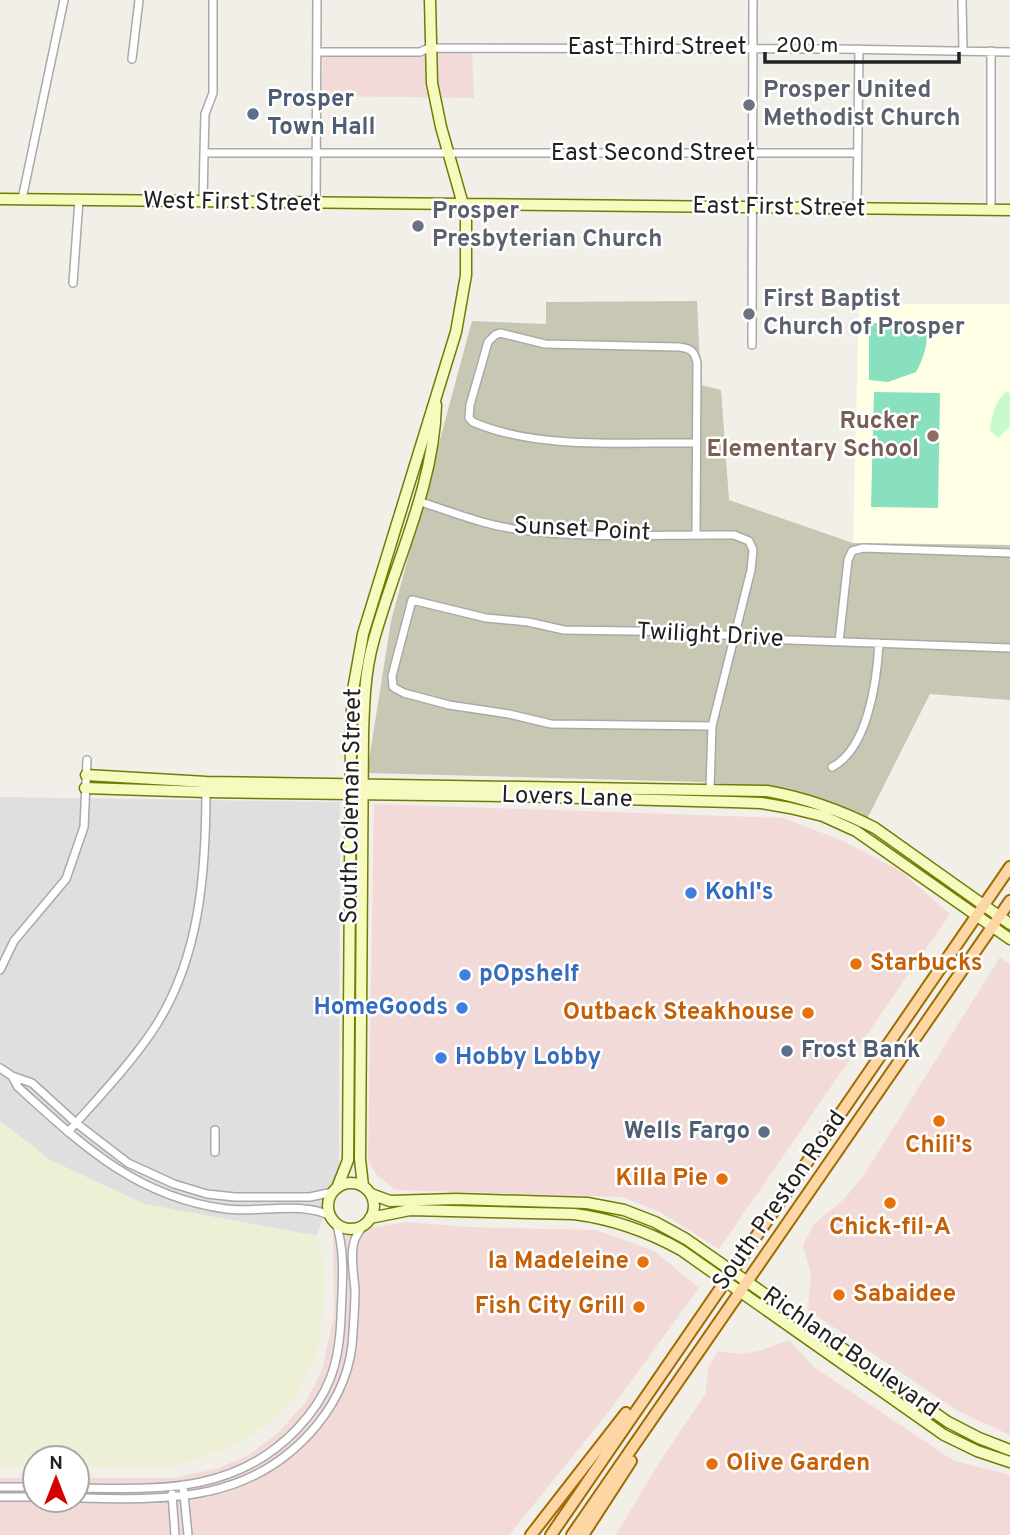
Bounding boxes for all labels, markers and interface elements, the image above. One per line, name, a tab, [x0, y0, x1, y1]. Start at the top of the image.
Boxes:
scale bar	[765, 21, 959, 65]
street label: East Third Street	[567, 33, 747, 63]
text: 200 m	[776, 33, 838, 60]
place label: Prosper United Methodist Church	[763, 76, 961, 134]
place label: Prosper Town Hall	[267, 85, 376, 143]
marker: Prosper United Methodist Church	[741, 97, 757, 113]
marker: Prosper Town Hall	[245, 106, 261, 122]
street label: East Second Street	[551, 139, 755, 169]
street label: West First Street	[142, 186, 322, 220]
street label: East First Street	[692, 191, 866, 225]
place label: Prosper Presbyterian Church	[432, 197, 663, 255]
marker: Prosper Presbyterian Church	[410, 218, 426, 234]
place label: First Baptist Church of Prosper	[763, 285, 965, 343]
marker: First Baptist Church of Prosper	[741, 306, 757, 322]
place label: Rucker Elementary School	[707, 407, 919, 465]
marker: Rucker Elementary School	[925, 428, 941, 444]
street label: Sunset Point	[513, 511, 651, 549]
street label: Twilight Drive	[636, 617, 784, 655]
street label: South Coleman Street	[335, 688, 369, 924]
street label: Lovers Lane	[501, 781, 633, 815]
place label: Kohl's	[705, 878, 773, 908]
marker: Kohl's	[683, 885, 699, 901]
place label: Starbucks	[870, 949, 983, 979]
marker: Starbucks	[848, 956, 864, 972]
place label: pOpshelf	[479, 960, 579, 990]
marker: pOpshelf	[457, 967, 473, 983]
place label: HomeGoods	[314, 993, 448, 1023]
place label: Outback Steakhouse	[563, 998, 794, 1028]
marker: HomeGoods	[454, 1000, 470, 1016]
marker: Outback Steakhouse	[800, 1005, 816, 1021]
place label: Frost Bank	[801, 1036, 920, 1066]
place label: Hobby Lobby	[455, 1043, 601, 1073]
marker: Frost Bank	[779, 1043, 795, 1059]
marker: Hobby Lobby	[433, 1050, 449, 1066]
street label: South Preston Road	[707, 1105, 853, 1297]
marker: Chili's	[931, 1113, 947, 1129]
place label: Wells Fargo	[624, 1117, 750, 1147]
marker: Wells Fargo	[756, 1124, 772, 1140]
place label: Chili's	[905, 1131, 973, 1161]
place label: Killa Pie	[615, 1164, 708, 1194]
marker: Killa Pie	[714, 1171, 730, 1187]
marker: Chick-fil-A	[882, 1195, 898, 1211]
place label: Chick-fil-A	[829, 1213, 951, 1243]
place label: la Madeleine	[488, 1247, 629, 1277]
marker: la Madeleine	[635, 1254, 651, 1270]
place label: Sabaidee	[853, 1280, 956, 1310]
street label: Richland Boulevard	[756, 1281, 944, 1425]
marker: Sabaidee	[831, 1287, 847, 1303]
place label: Fish City Grill	[475, 1292, 625, 1322]
marker: Fish City Grill	[631, 1299, 647, 1315]
north arrow	[21, 1444, 91, 1514]
place label: Olive Garden	[726, 1449, 870, 1479]
text: N	[49, 1452, 63, 1476]
marker: Olive Garden	[704, 1456, 720, 1472]

